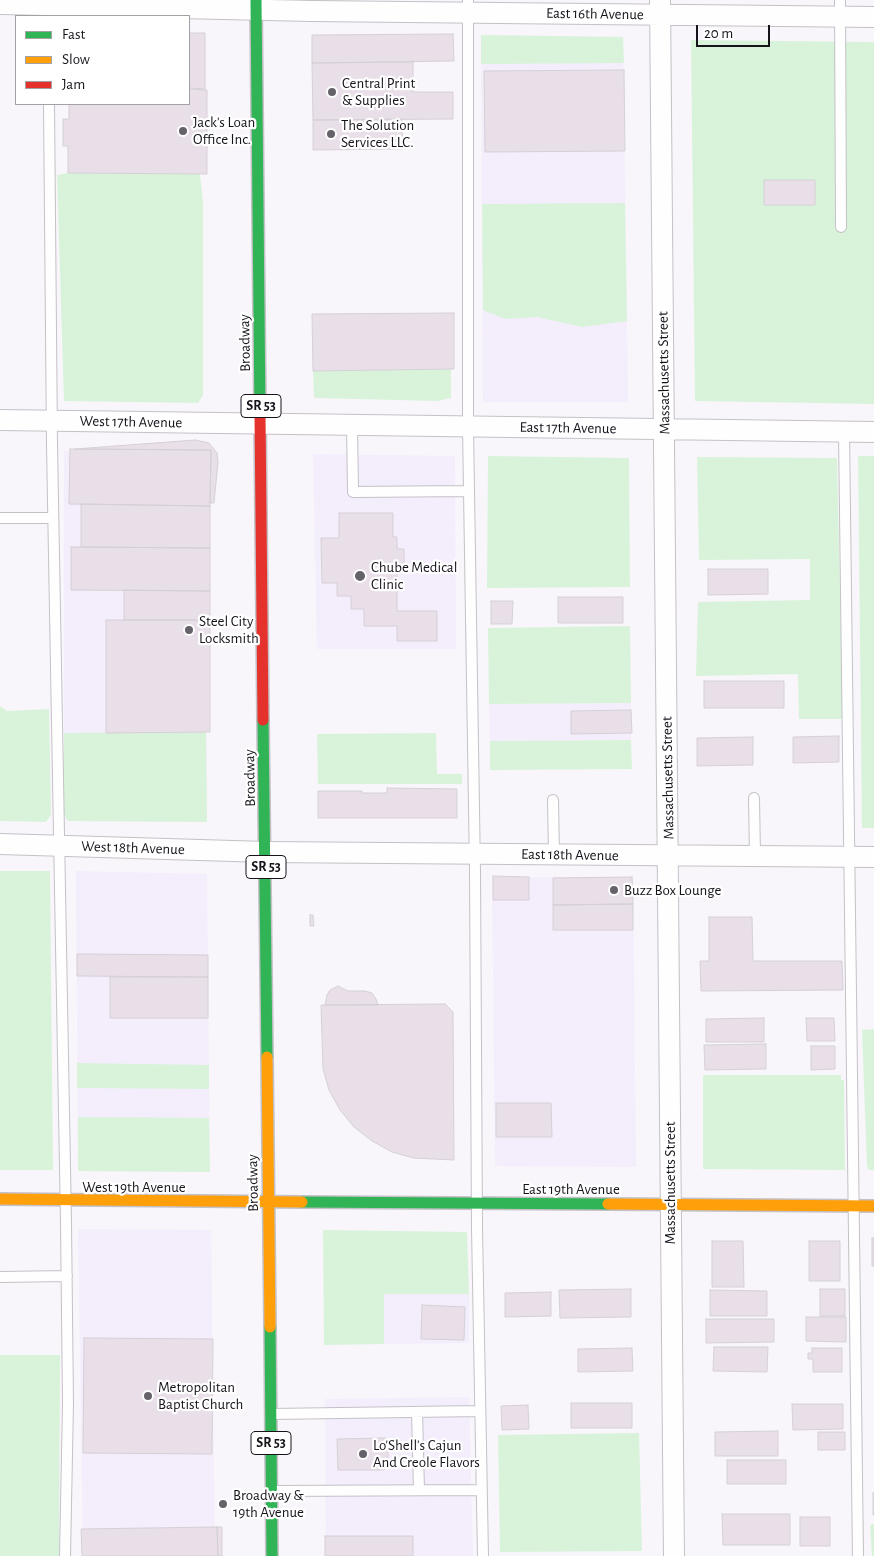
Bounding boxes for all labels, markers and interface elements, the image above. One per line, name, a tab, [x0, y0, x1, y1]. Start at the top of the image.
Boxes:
street label: East 16th Avenue	[546, 4, 644, 24]
legend	[15, 15, 190, 105]
scale bar	[699, 15, 773, 47]
text: 20 m	[704, 26, 733, 41]
text: Fast	[62, 27, 85, 42]
text: Slow	[62, 52, 90, 67]
place label: Central Print & Supplies	[342, 74, 415, 109]
text: Jam	[62, 77, 85, 92]
marker: Central Print & Supplies	[326, 86, 338, 98]
place label: Jack's Loan Office Inc.	[193, 113, 255, 148]
place label: The Solution Services LLC.	[341, 116, 414, 151]
marker: Jack's Loan Office Inc.	[177, 125, 189, 137]
marker: The Solution Services LLC.	[325, 128, 337, 140]
street label: Massachusetts Street	[654, 311, 674, 435]
street label: Broadway	[235, 314, 255, 372]
road number: SR 53	[241, 394, 281, 418]
street label: West 17th Avenue	[80, 412, 182, 432]
street label: East 17th Avenue	[519, 418, 617, 438]
place label: Chube Medical Clinic	[371, 558, 457, 593]
marker: Chube Medical Clinic	[353, 569, 367, 583]
place label: Steel City Locksmith	[199, 612, 259, 647]
marker: Steel City Locksmith	[183, 624, 195, 636]
street label: Massachusetts Street	[658, 716, 678, 840]
street label: Broadway	[240, 749, 260, 807]
street label: West 18th Avenue	[81, 837, 185, 859]
street label: East 18th Avenue	[521, 845, 619, 865]
road number: SR 53	[246, 856, 286, 879]
place label: Buzz Box Lounge	[624, 881, 721, 899]
marker: Buzz Box Lounge	[608, 884, 620, 896]
street label: Massachusetts Street	[661, 1121, 679, 1245]
street label: Broadway	[243, 1154, 263, 1212]
street label: West 19th Avenue	[82, 1178, 186, 1196]
street label: East 19th Avenue	[522, 1180, 620, 1198]
place label: Metropolitan Baptist Church	[158, 1378, 243, 1413]
marker: Metropolitan Baptist Church	[142, 1390, 154, 1402]
road number: SR 53	[251, 1432, 291, 1455]
place label: Lo'Shell's Cajun And Creole Flavors	[373, 1436, 480, 1471]
marker: Lo'Shell's Cajun And Creole Flavors	[357, 1448, 369, 1460]
place label: Broadway & 19th Avenue	[233, 1486, 304, 1521]
marker: Broadway & 19th Avenue	[217, 1498, 229, 1510]

